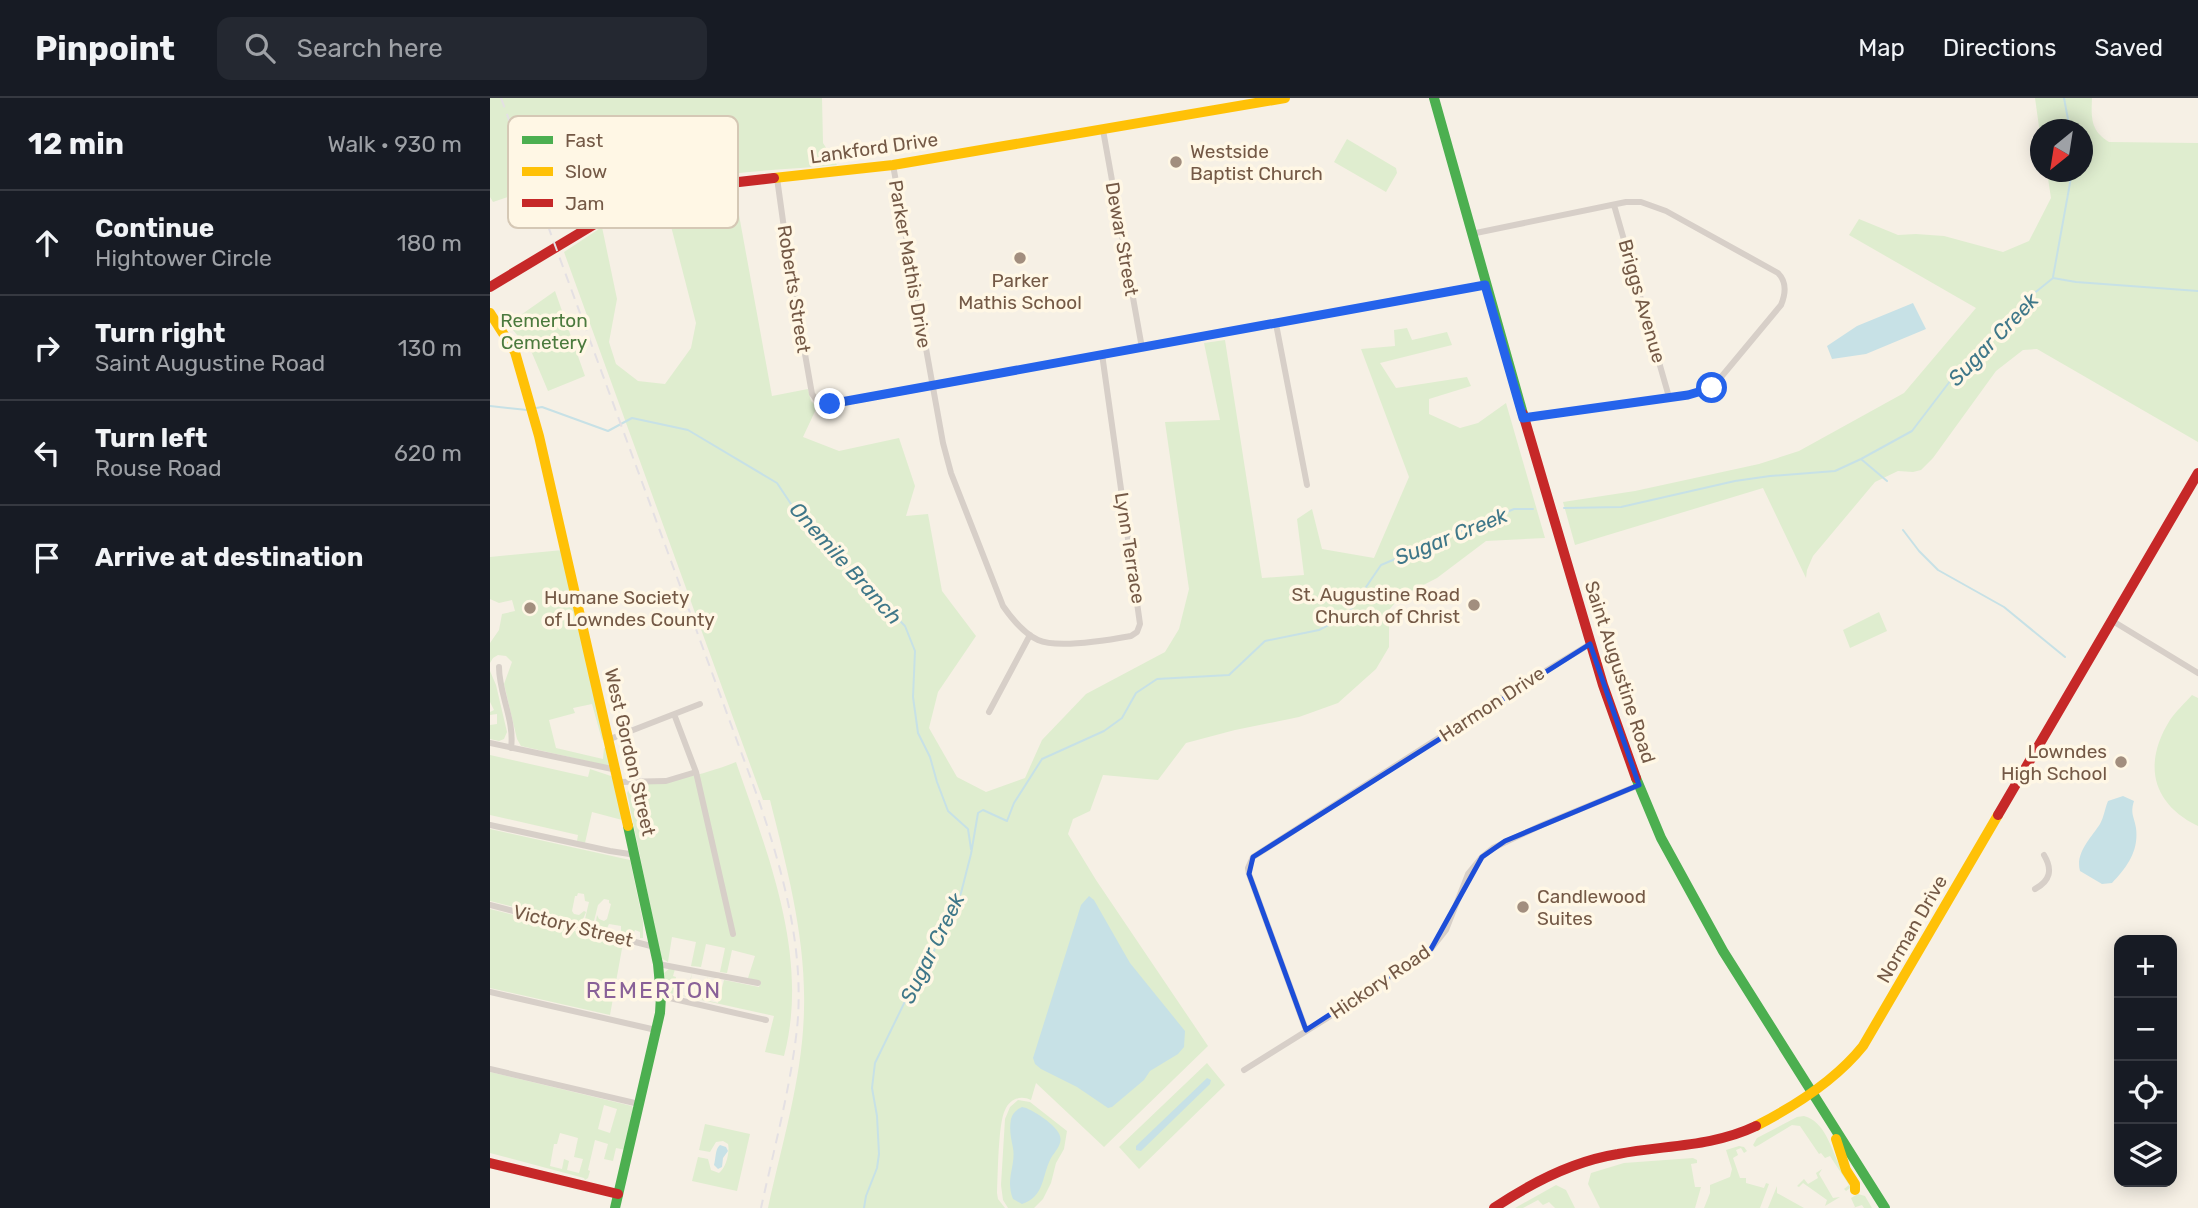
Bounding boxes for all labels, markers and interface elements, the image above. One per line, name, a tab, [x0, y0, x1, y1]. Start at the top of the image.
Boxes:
search box	[217, 17, 707, 80]
text: Pinpoint	[35, 29, 175, 68]
icon: search	[241, 29, 279, 67]
text: Search here	[297, 33, 443, 64]
text: Map	[1858, 34, 1905, 62]
text: Directions	[1943, 34, 2056, 62]
text: Saved	[2094, 34, 2163, 62]
legend	[508, 116, 738, 228]
north arrow	[2030, 119, 2093, 182]
text: 12 min	[28, 126, 124, 162]
street label: Lankford Drive	[808, 128, 940, 168]
text: Fast	[565, 129, 604, 152]
text: Walk · 930 m	[328, 130, 462, 158]
place label: Westside Baptist Church	[1190, 140, 1323, 185]
marker: Westside Baptist Church	[1168, 154, 1184, 170]
text: Slow	[565, 160, 607, 183]
street label: Parker Mathis Drive	[884, 178, 936, 350]
street label: Dewar Street	[1101, 180, 1143, 298]
text: Jam	[565, 192, 604, 215]
text: Continue	[95, 213, 214, 244]
street label: Roberts Street	[773, 223, 816, 355]
icon: ahead	[28, 224, 66, 262]
text: 180 m	[397, 229, 462, 257]
street label: Briggs Avenue	[1613, 237, 1671, 365]
text: Hightower Circle	[95, 244, 272, 272]
marker: Parker Mathis School	[1012, 250, 1028, 266]
place label: Parker Mathis School	[958, 269, 1082, 314]
water label: Sugar Creek	[1943, 287, 2044, 391]
park label: Remerton Cemetery	[500, 309, 588, 354]
text: Turn right	[95, 318, 225, 349]
icon: right	[28, 329, 66, 367]
text: 130 m	[398, 334, 462, 362]
text: Saint Augustine Road	[95, 349, 325, 377]
route start	[1696, 372, 1727, 403]
route end	[814, 388, 845, 419]
text: Turn left	[95, 423, 207, 454]
icon: left	[28, 434, 66, 472]
text: 620 m	[394, 439, 462, 467]
text: Rouse Road	[95, 454, 222, 482]
street label: Lynn Terrace	[1110, 491, 1150, 605]
water label: Onemile Branch	[784, 497, 908, 629]
water label: Sugar Creek	[1391, 502, 1512, 570]
icon: arrive	[28, 539, 66, 577]
text: Arrive at destination	[95, 542, 363, 573]
street label: Saint Augustine Road	[1580, 578, 1660, 766]
place label: St. Augustine Road Church of Christ	[1291, 583, 1461, 628]
place label: Humane Society of Lowndes County	[544, 586, 715, 631]
marker: St. Augustine Road Church of Christ	[1466, 597, 1482, 613]
marker: Humane Society of Lowndes County	[522, 600, 538, 616]
street label: Harmon Drive	[1435, 661, 1549, 747]
street label: West Gordon Street	[600, 666, 661, 839]
place label: Lowndes High School	[2001, 740, 2107, 785]
marker: Lowndes High School	[2113, 754, 2129, 770]
street label: Norman Drive	[1872, 871, 1952, 987]
place label: Candlewood Suites	[1537, 885, 1646, 930]
water label: Sugar Creek	[895, 888, 970, 1007]
marker: Candlewood Suites	[1515, 899, 1531, 915]
street label: Victory Street	[511, 900, 636, 952]
map controls	[2114, 935, 2177, 1187]
button: +	[2114, 935, 2177, 998]
street label: Hickory Road	[1326, 940, 1434, 1024]
district label: REMERTON	[586, 976, 722, 1004]
button: −	[2114, 998, 2177, 1061]
button: locate	[2114, 1061, 2177, 1124]
button: layers	[2114, 1124, 2177, 1187]

